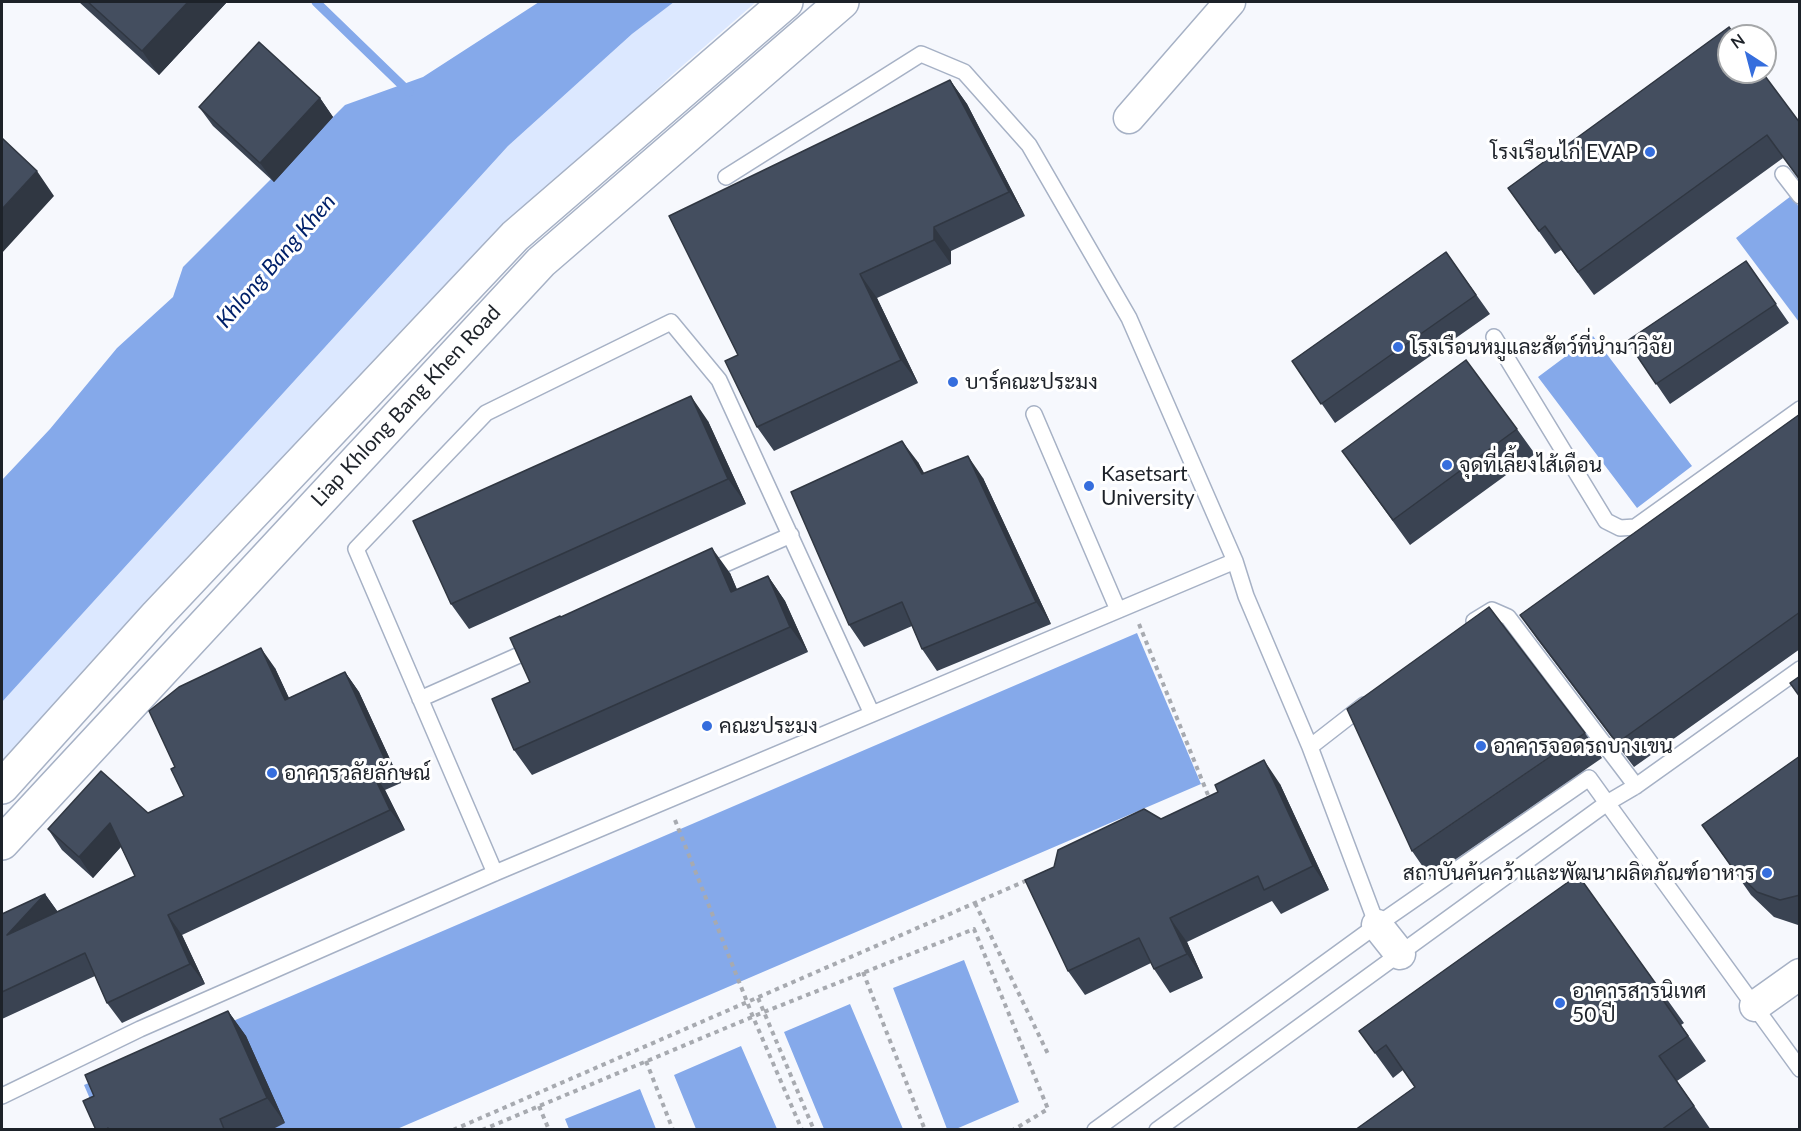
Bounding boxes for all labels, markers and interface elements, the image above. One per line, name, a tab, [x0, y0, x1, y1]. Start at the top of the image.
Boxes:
north arrow	[1717, 24, 1777, 84]
text: N	[1727, 29, 1748, 52]
place label: โรงเรือนไก่ EVAP	[1490, 139, 1638, 165]
marker: โรงเรือนไก่ EVAP	[1643, 145, 1657, 159]
water label: Khlong Bang Khen	[211, 189, 341, 333]
street label: Liap Khlong Bang Khen Road	[306, 300, 506, 512]
place label: โรงเรือนหมูและสัตว์ที่นำมาวิจัย	[1410, 334, 1672, 360]
marker: โรงเรือนหมูและสัตว์ที่นำมาวิจัย	[1391, 340, 1405, 354]
place label: บาร์คณะประมง	[965, 369, 1098, 395]
marker: บาร์คณะประมง	[946, 375, 960, 389]
place label: จุดที่เลี้ยงไส้เดือน	[1459, 452, 1602, 478]
marker: จุดที่เลี้ยงไส้เดือน	[1440, 458, 1454, 472]
place label: Kasetsart University	[1101, 461, 1195, 511]
marker: Kasetsart University	[1082, 479, 1096, 493]
place label: คณะประมง	[719, 713, 818, 739]
marker: คณะประมง	[700, 719, 714, 733]
place label: อาคารจอดรถบางเขน	[1493, 733, 1673, 759]
marker: อาคารจอดรถบางเขน	[1474, 739, 1488, 753]
place label: อาคารวลัยลักษณ์	[284, 760, 430, 786]
marker: อาคารวลัยลักษณ์	[265, 766, 279, 780]
place label: สถาบันค้นคว้าและพัฒนาผลิตภัณฑ์อาหาร	[1403, 860, 1755, 886]
marker: สถาบันค้นคว้าและพัฒนาผลิตภัณฑ์อาหาร	[1760, 866, 1774, 880]
place label: อาคารสารนิเทศ 50 ปี	[1572, 978, 1706, 1028]
marker: อาคารสารนิเทศ 50 ปี	[1553, 996, 1567, 1010]

